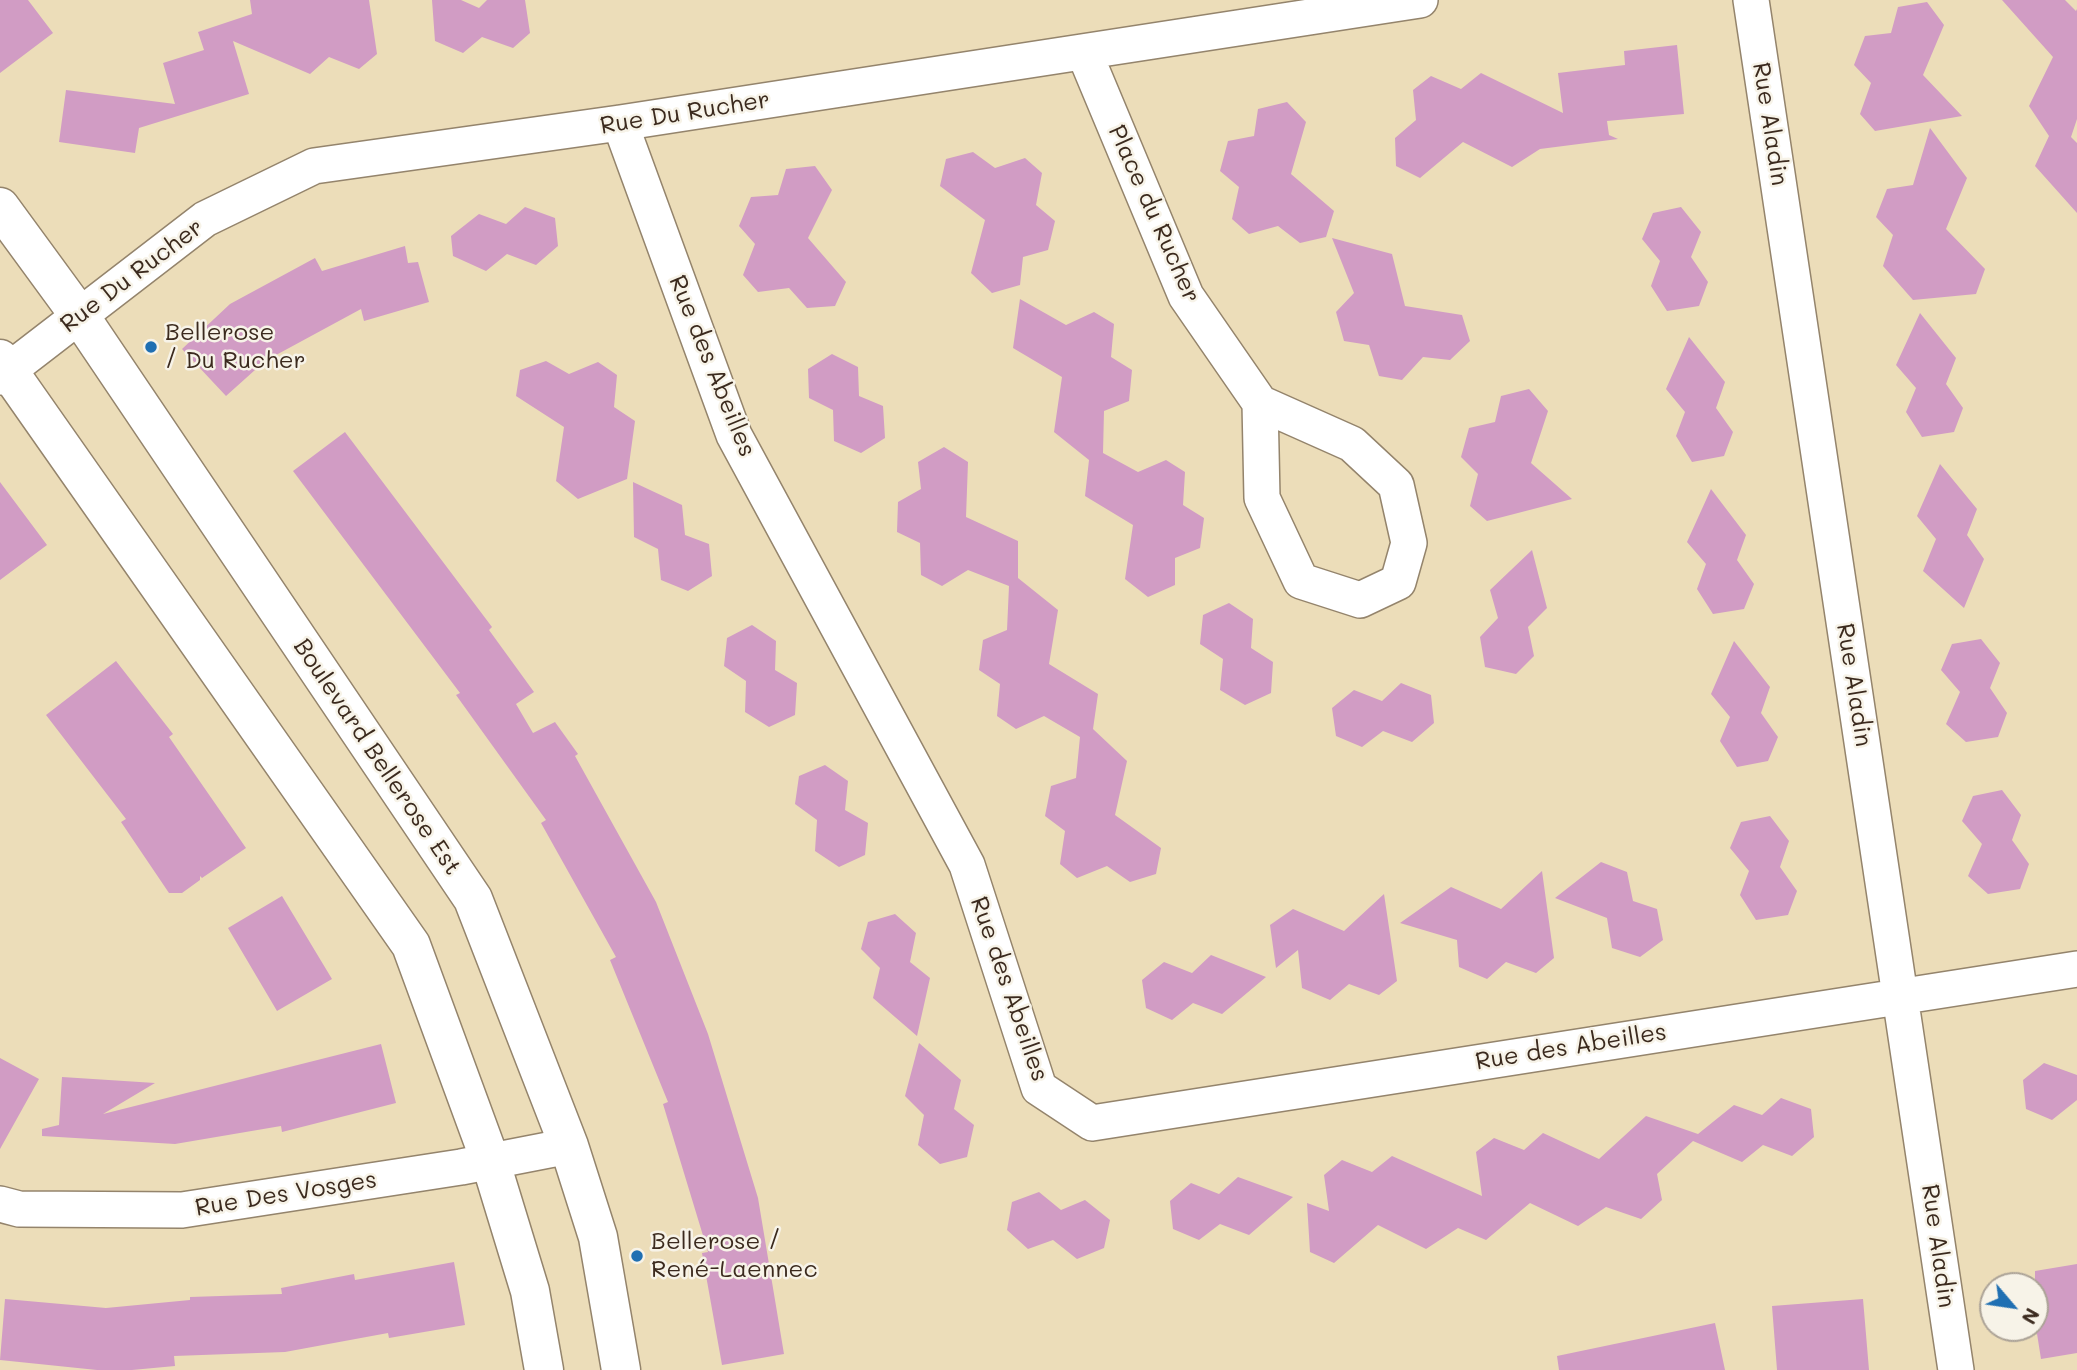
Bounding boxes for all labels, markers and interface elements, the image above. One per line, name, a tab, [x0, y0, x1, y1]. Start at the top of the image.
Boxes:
street label: Rue Aladin	[1746, 60, 1794, 188]
street label: Rue Du Rucher	[598, 85, 772, 141]
street label: Place du Rucher	[1102, 121, 1206, 307]
street label: Rue Du Rucher	[55, 213, 209, 339]
street label: Rue des Abeilles	[662, 271, 762, 461]
place label: Bellerose / Du Rucher	[165, 319, 306, 375]
marker: Bellerose / Du Rucher	[143, 339, 159, 355]
street label: Rue Aladin	[1830, 621, 1878, 749]
street label: Boulevard Bellerose Est	[287, 633, 467, 881]
street label: Rue des Abeilles	[964, 893, 1054, 1085]
street label: Rue des Abeilles	[1473, 1018, 1669, 1076]
street label: Rue Des Vosges	[193, 1165, 379, 1223]
street label: Rue Aladin	[1915, 1182, 1961, 1310]
place label: Bellerose / René-Laennec	[651, 1228, 818, 1284]
marker: Bellerose / René-Laennec	[629, 1248, 645, 1264]
north arrow	[1979, 1272, 2049, 1342]
text: N	[2017, 1304, 2045, 1329]

